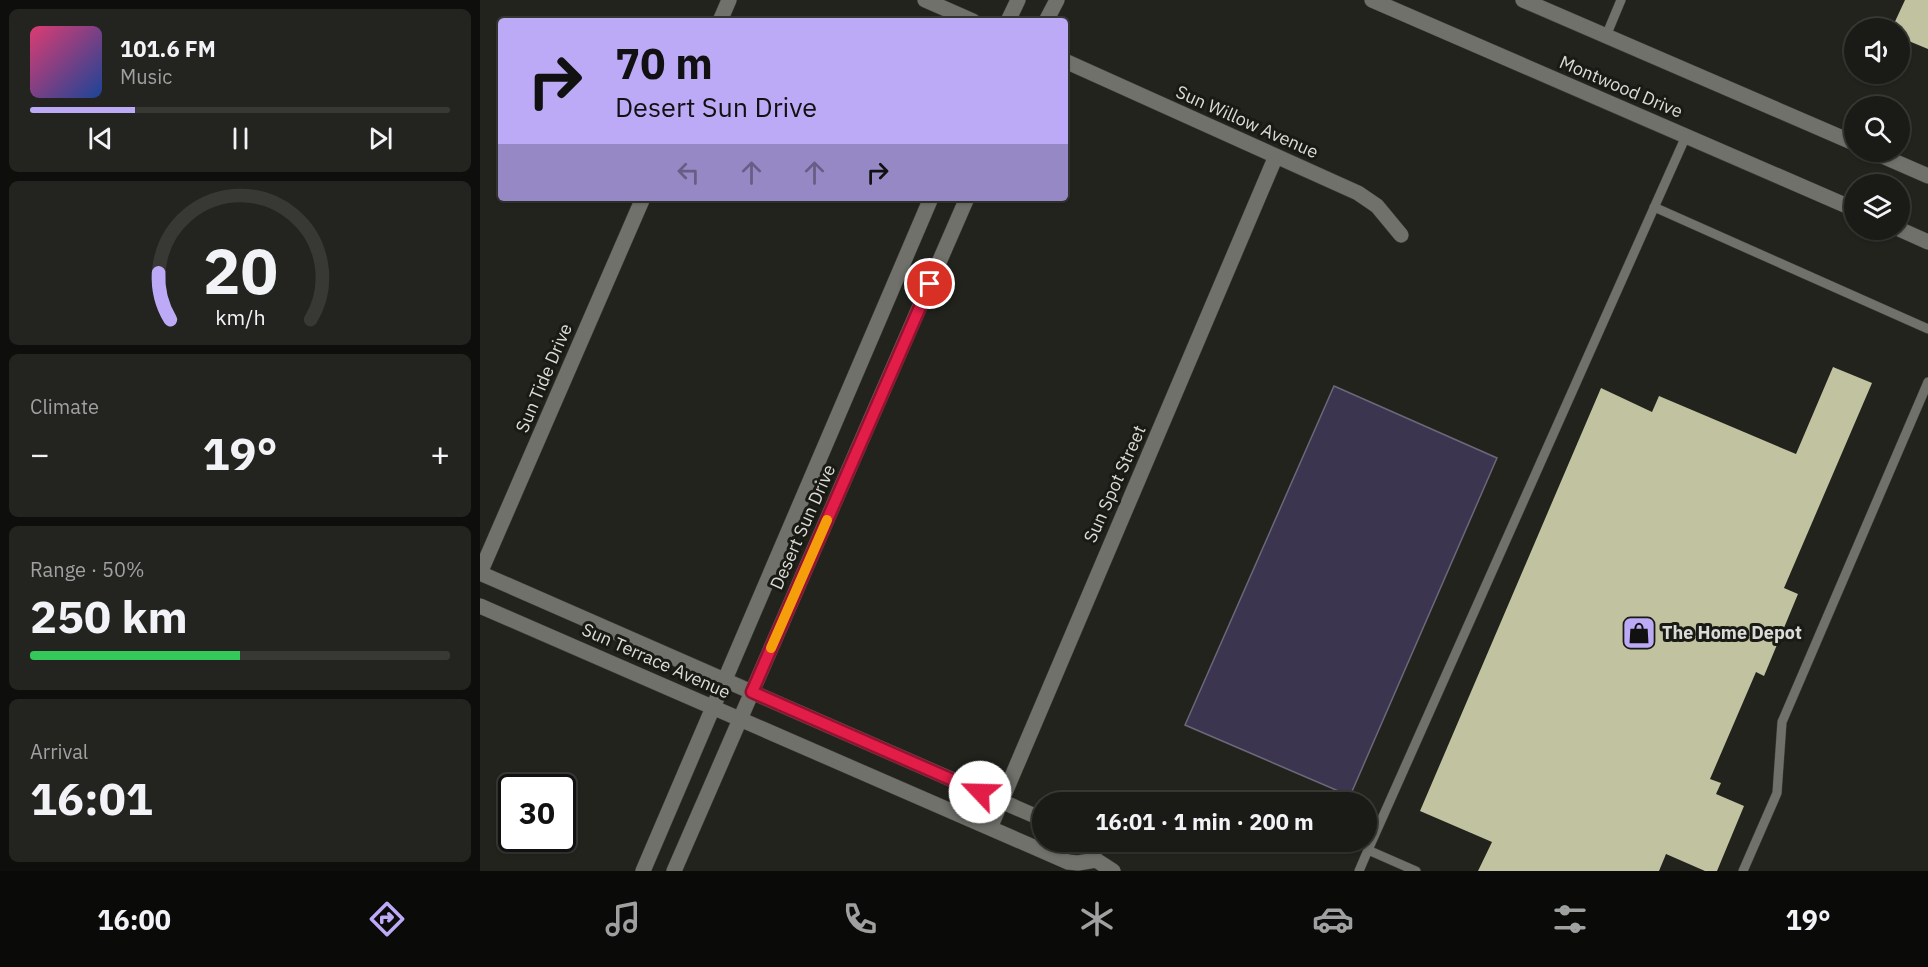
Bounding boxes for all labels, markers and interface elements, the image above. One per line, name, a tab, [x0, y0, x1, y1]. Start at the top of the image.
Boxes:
map controls	[1844, 18, 1910, 240]
button: sound	[1844, 18, 1910, 84]
text: 101.6 FM	[120, 34, 216, 63]
text: 70 m	[615, 36, 713, 91]
icon: right	[516, 42, 594, 120]
street label: Montwood Drive	[1556, 50, 1686, 123]
text: Music	[120, 63, 172, 90]
street label: Sun Willow Avenue	[1172, 80, 1322, 163]
text: Desert Sun Drive	[615, 89, 817, 124]
button: search	[1844, 96, 1910, 162]
icon: previous	[84, 122, 117, 155]
icon: pause	[224, 122, 257, 155]
icon: next	[364, 122, 397, 155]
icon: left	[672, 156, 705, 189]
icon: ahead	[735, 156, 768, 189]
icon: ahead	[798, 156, 831, 189]
icon: right	[861, 156, 894, 189]
button: layers	[1844, 174, 1910, 240]
text: 20	[203, 230, 277, 311]
pin	[904, 258, 955, 309]
icon: arrive	[913, 267, 946, 300]
text: km/h	[215, 304, 265, 332]
street label: Sun Tide Drive	[510, 320, 577, 436]
text: Climate	[30, 393, 99, 420]
street label: Sun Spot Street	[1078, 422, 1151, 546]
text: 19°	[202, 424, 278, 482]
text: −	[30, 432, 50, 475]
text: +	[430, 432, 450, 475]
street label: Desert Sun Drive	[765, 460, 841, 593]
text: Range · 50%	[30, 556, 145, 583]
text: 250 km	[30, 587, 188, 645]
shop icon: The Home Depot	[1621, 615, 1657, 651]
street label: Sun Terrace Avenue	[578, 617, 734, 704]
place label: The Home Depot	[1662, 621, 1802, 644]
text: Arrival	[30, 738, 88, 765]
position arrow	[948, 760, 1012, 824]
text: 16:01	[30, 769, 153, 827]
speed limit sign: 30	[498, 774, 576, 852]
text: 16:01 · 1 min · 200 m	[1095, 807, 1314, 836]
icon: directions	[366, 898, 408, 940]
icon: music	[602, 898, 644, 940]
icon: phone	[839, 898, 881, 940]
icon: climate	[1076, 898, 1118, 940]
icon: car	[1312, 898, 1354, 940]
icon: filters	[1549, 898, 1591, 940]
text: 16:00	[97, 902, 171, 937]
text: 19°	[1786, 902, 1831, 937]

